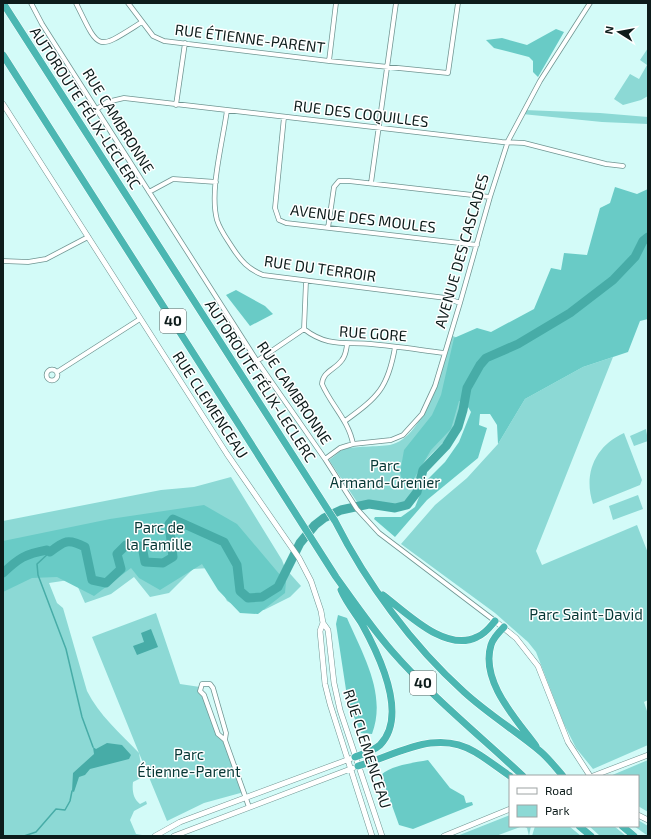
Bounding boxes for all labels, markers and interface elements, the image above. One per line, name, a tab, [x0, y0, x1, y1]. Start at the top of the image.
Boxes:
north arrow	[599, 12, 639, 52]
street label: RUE ÉTIENNE-PARENT	[174, 20, 327, 56]
street label: AUTOROUTE FÉLIX-LECLERC	[27, 23, 145, 192]
text: N	[602, 25, 616, 35]
street label: RUE CAMBRONNE	[79, 65, 158, 176]
street label: RUE DES COQUILLES	[293, 96, 430, 131]
street label: AVENUE DES CASCADES	[430, 171, 492, 330]
street label: AVENUE DES MOULES	[289, 200, 437, 236]
street label: RUE DU TERROIR	[263, 251, 377, 285]
street label: AUTOROUTE FÉLIX-LECLERC	[202, 296, 320, 465]
road number: 40	[160, 309, 186, 333]
street label: RUE GORE	[338, 322, 408, 344]
street label: RUE CAMBRONNE	[254, 338, 336, 447]
street label: RUE CLEMENCEAU	[170, 348, 252, 461]
park label: Parc Armand-Grenier	[330, 456, 440, 491]
park label: Parc de la Famille	[126, 518, 192, 553]
park label: Parc Saint-David	[529, 605, 643, 623]
road number: 40	[410, 671, 436, 695]
street label: RUE CLEMENCEAU	[340, 687, 396, 810]
park label: Parc Étienne-Parent	[137, 745, 241, 780]
legend	[509, 775, 639, 827]
text: Road	[545, 783, 573, 797]
text: Park	[545, 803, 570, 817]

